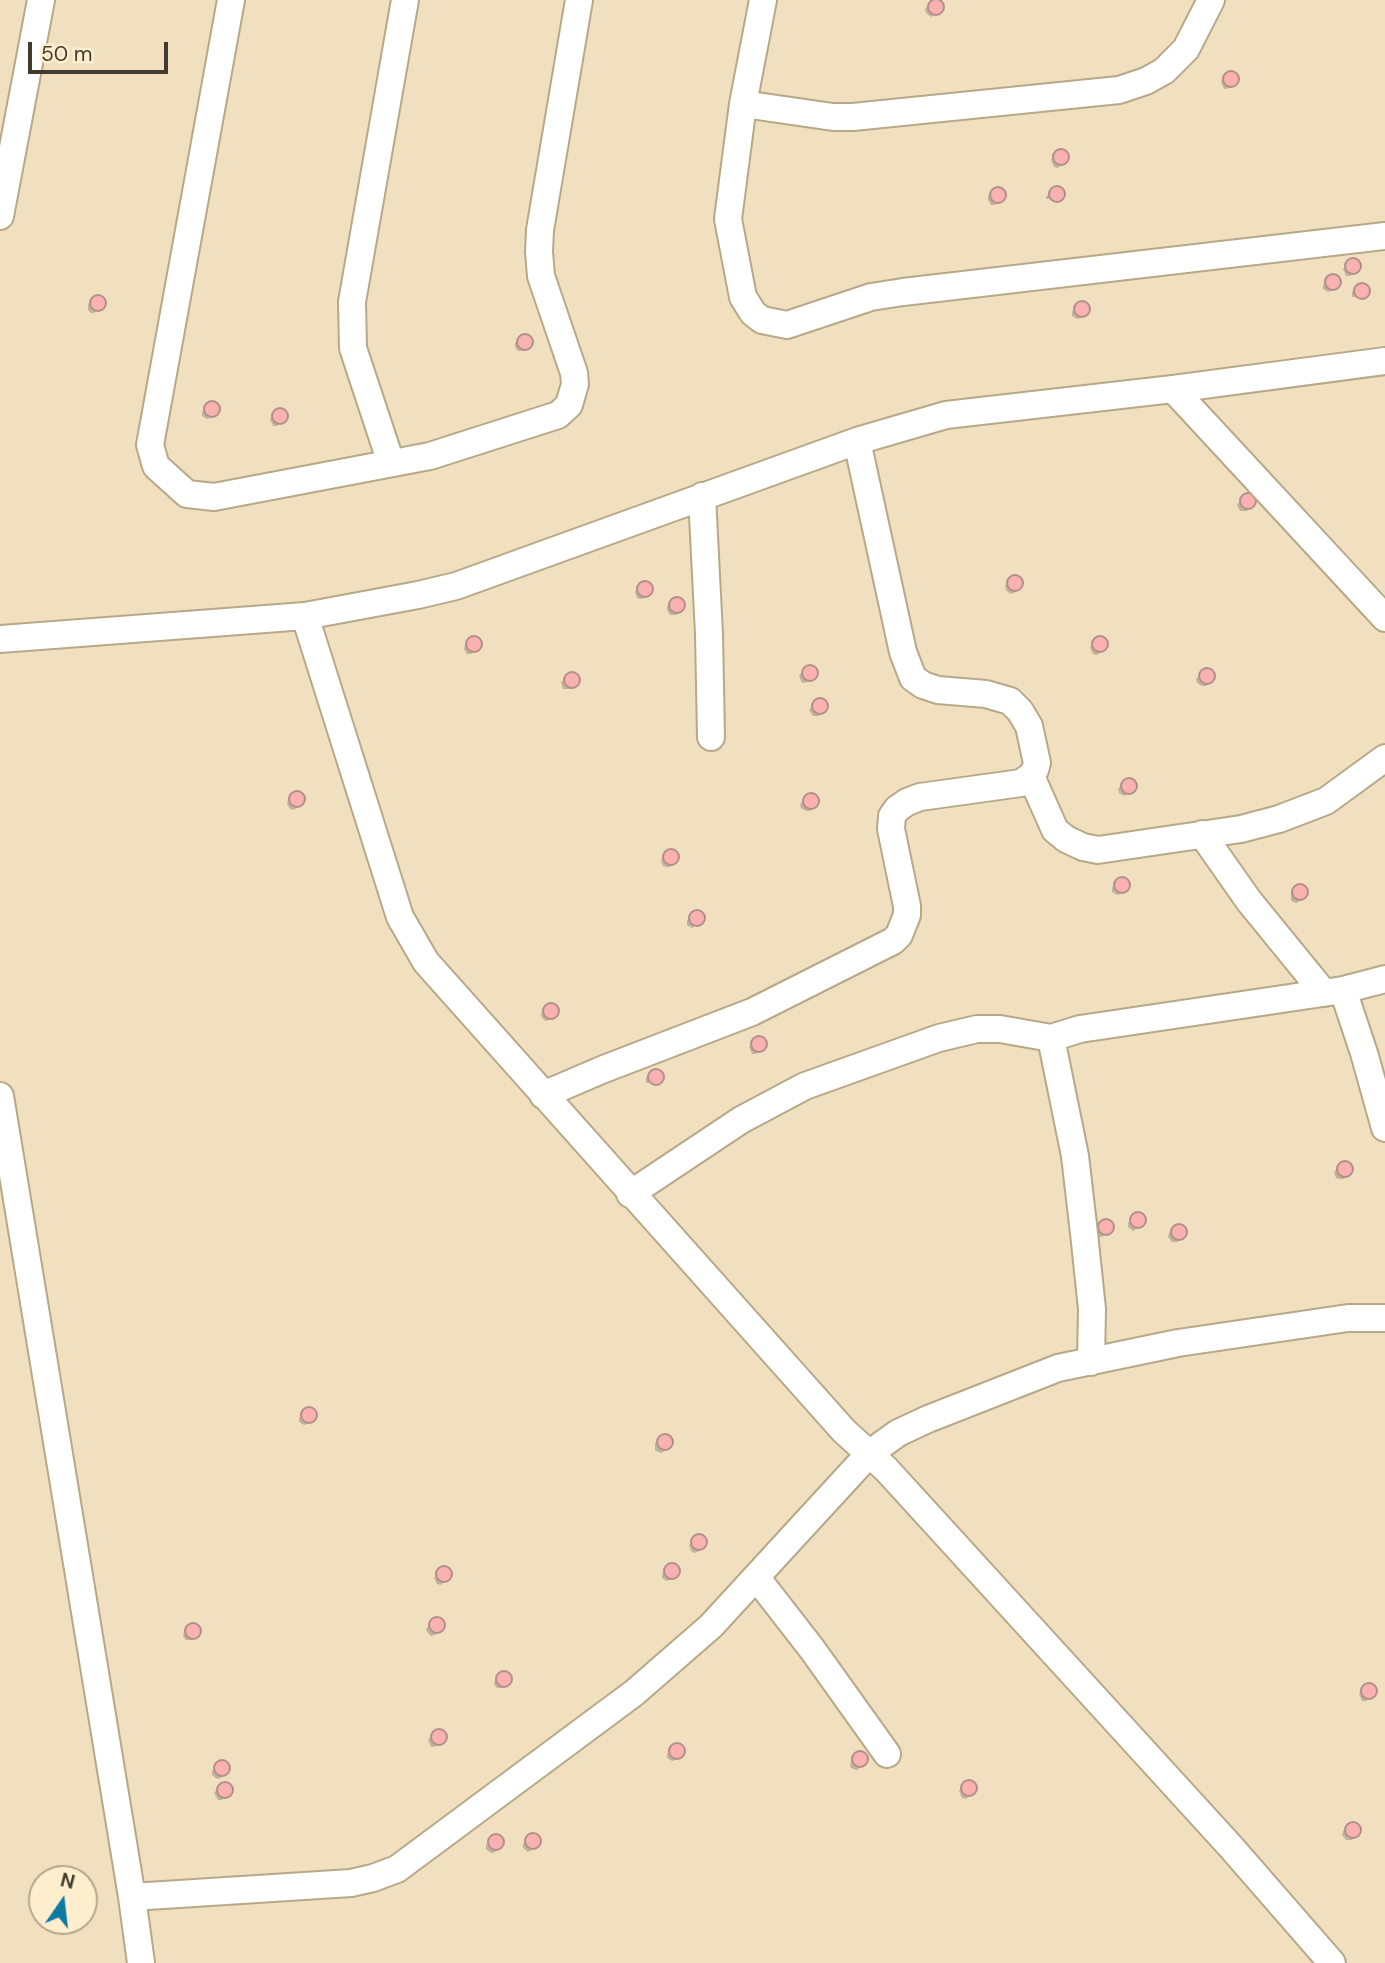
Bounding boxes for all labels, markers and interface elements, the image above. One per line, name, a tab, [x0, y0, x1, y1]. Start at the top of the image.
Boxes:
scale bar	[32, 28, 172, 72]
text: 50 m	[41, 40, 92, 68]
north arrow	[28, 1865, 98, 1935]
text: N	[58, 1867, 77, 1895]

